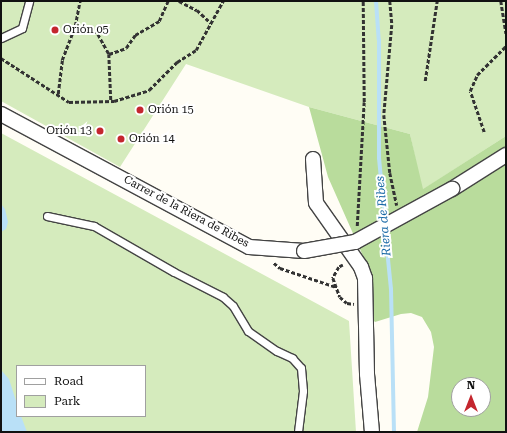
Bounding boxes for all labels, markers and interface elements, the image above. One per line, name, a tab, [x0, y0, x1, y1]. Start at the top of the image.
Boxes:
place label: Orión 05	[63, 23, 109, 37]
marker: Orión 05	[50, 25, 60, 35]
place label: Orión 15	[148, 103, 194, 117]
marker: Orión 15	[135, 105, 145, 115]
place label: Orión 13	[46, 124, 92, 138]
marker: Orión 13	[95, 126, 105, 136]
place label: Orión 14	[129, 132, 175, 146]
marker: Orión 14	[116, 134, 126, 144]
street label: Carrer de la Riera de Ribes	[121, 173, 251, 251]
water label: Riera de Ribes	[373, 175, 395, 257]
legend	[16, 365, 146, 417]
text: Road	[54, 374, 83, 388]
north arrow	[451, 377, 491, 417]
text: N	[467, 379, 475, 392]
text: Park	[54, 394, 80, 408]

